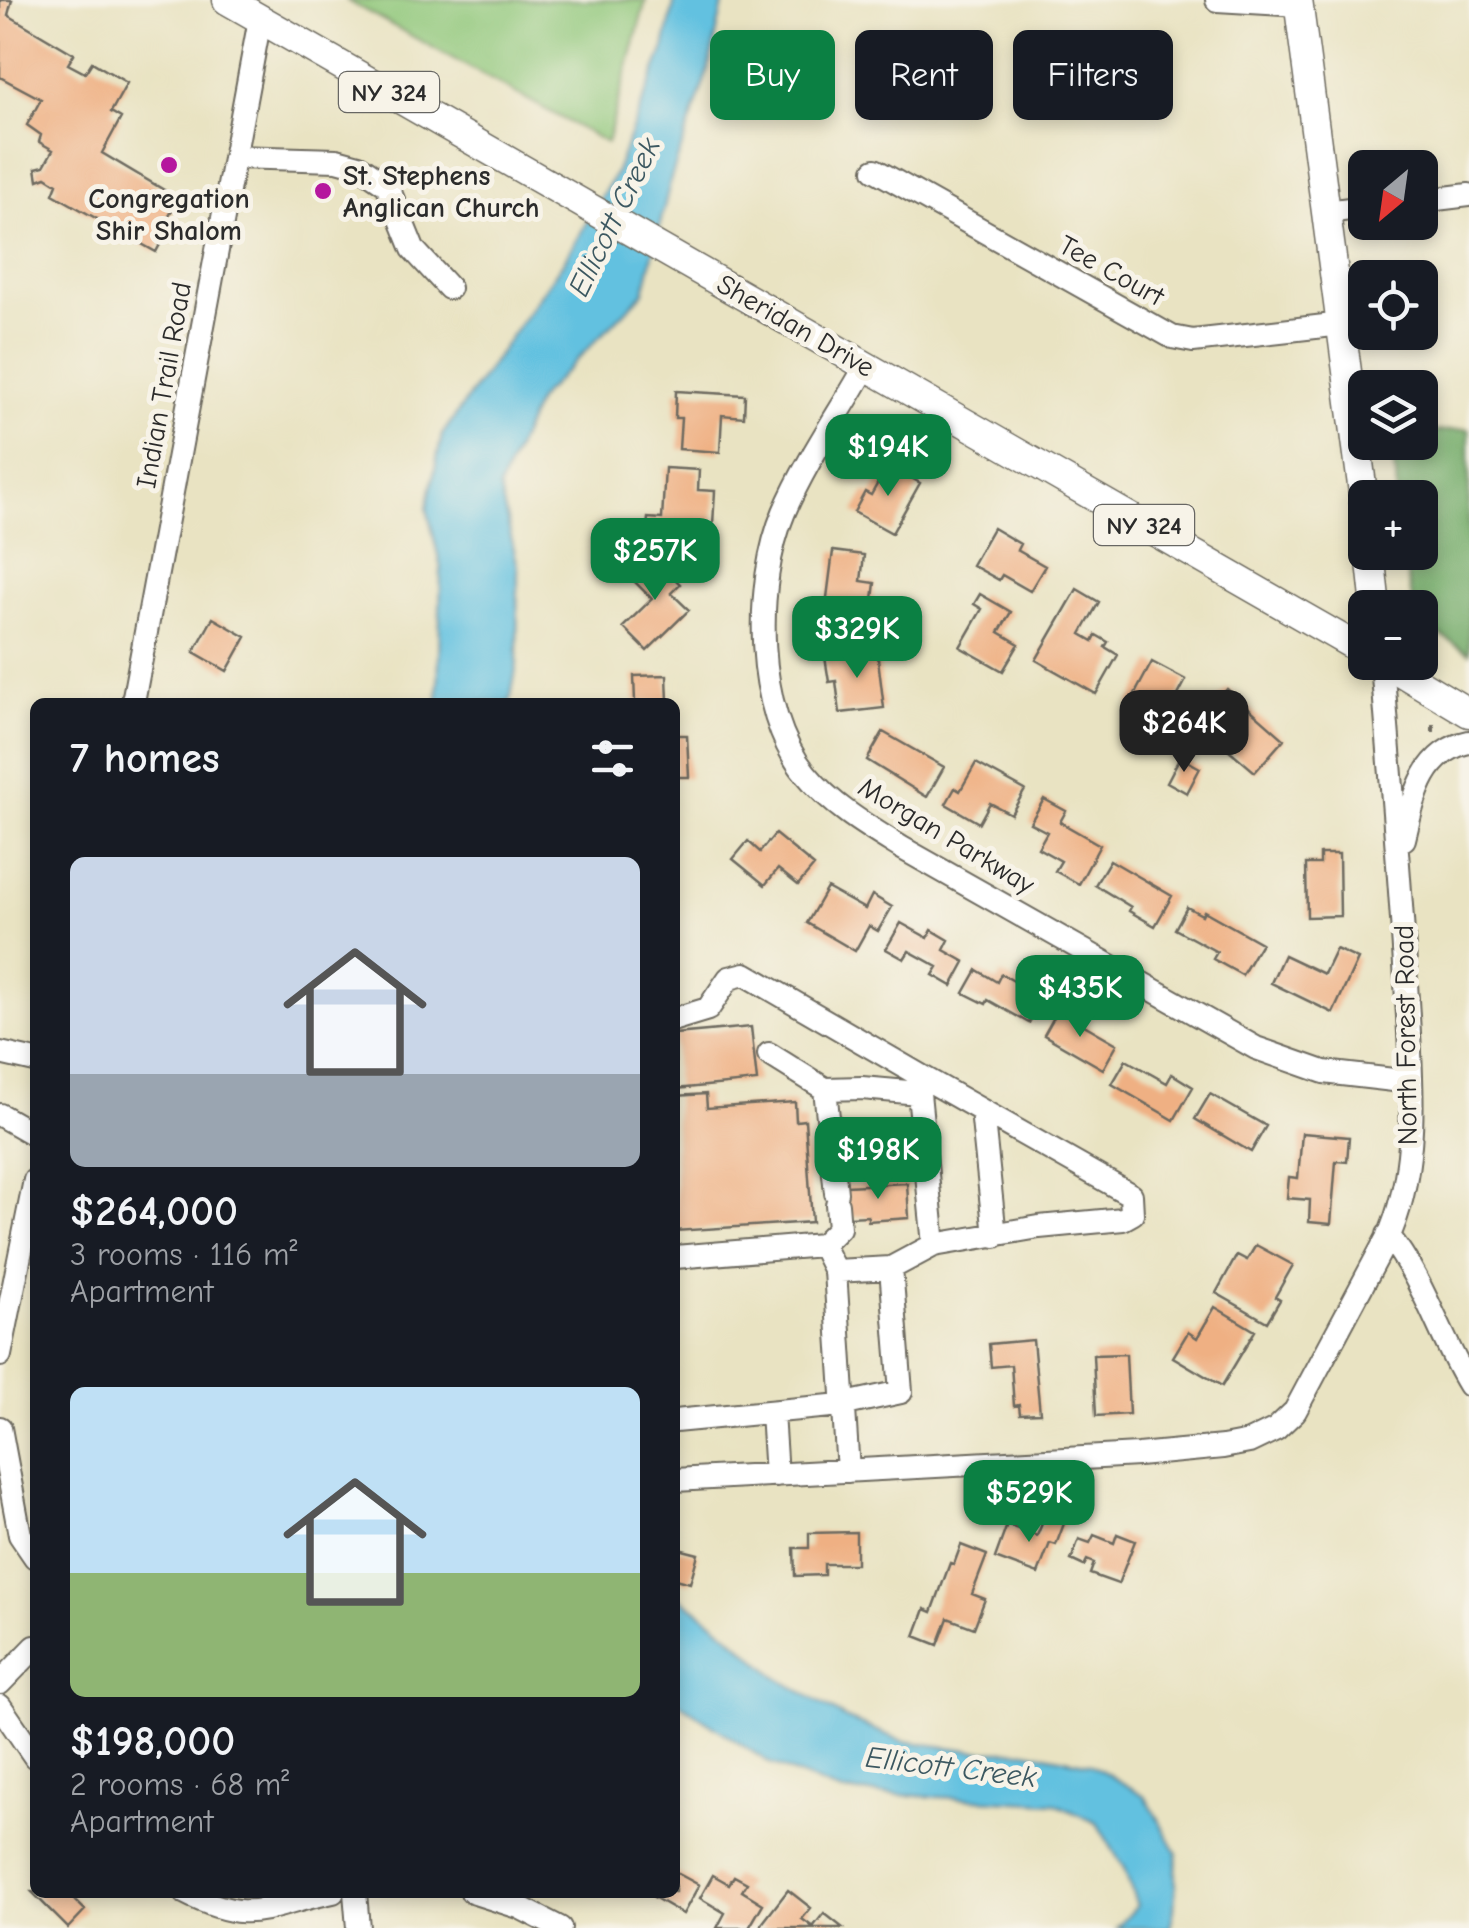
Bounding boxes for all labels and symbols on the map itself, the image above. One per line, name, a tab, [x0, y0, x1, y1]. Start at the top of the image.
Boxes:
road number: NY 324	[339, 72, 439, 112]
water label: Ellicott Creek	[561, 132, 668, 302]
north arrow	[1348, 150, 1438, 240]
marker: Congregation Shir Shalom	[158, 154, 180, 176]
place label: St. Stephens Anglican Church	[343, 160, 539, 224]
marker: St. Stephens Anglican Church	[312, 180, 334, 202]
place label: Congregation Shir Shalom	[88, 183, 250, 247]
street label: Tee Court	[1053, 229, 1171, 313]
street label: Sheridan Drive	[711, 268, 880, 384]
street label: Indian Trail Road	[130, 280, 198, 491]
pin: $194K	[818, 414, 958, 499]
road number: NY 324	[1094, 505, 1194, 545]
pin: $257K	[585, 518, 725, 603]
pin: $329K	[787, 596, 927, 681]
pin: $264K	[1114, 690, 1254, 775]
street label: Morgan Parkway	[853, 771, 1041, 901]
street label: North Forest Road	[1388, 925, 1424, 1145]
pin: $435K	[1010, 955, 1150, 1040]
pin: $198K	[808, 1117, 948, 1202]
pin: $529K	[959, 1460, 1099, 1545]
water label: Ellicott Creek	[864, 1740, 1039, 1795]

